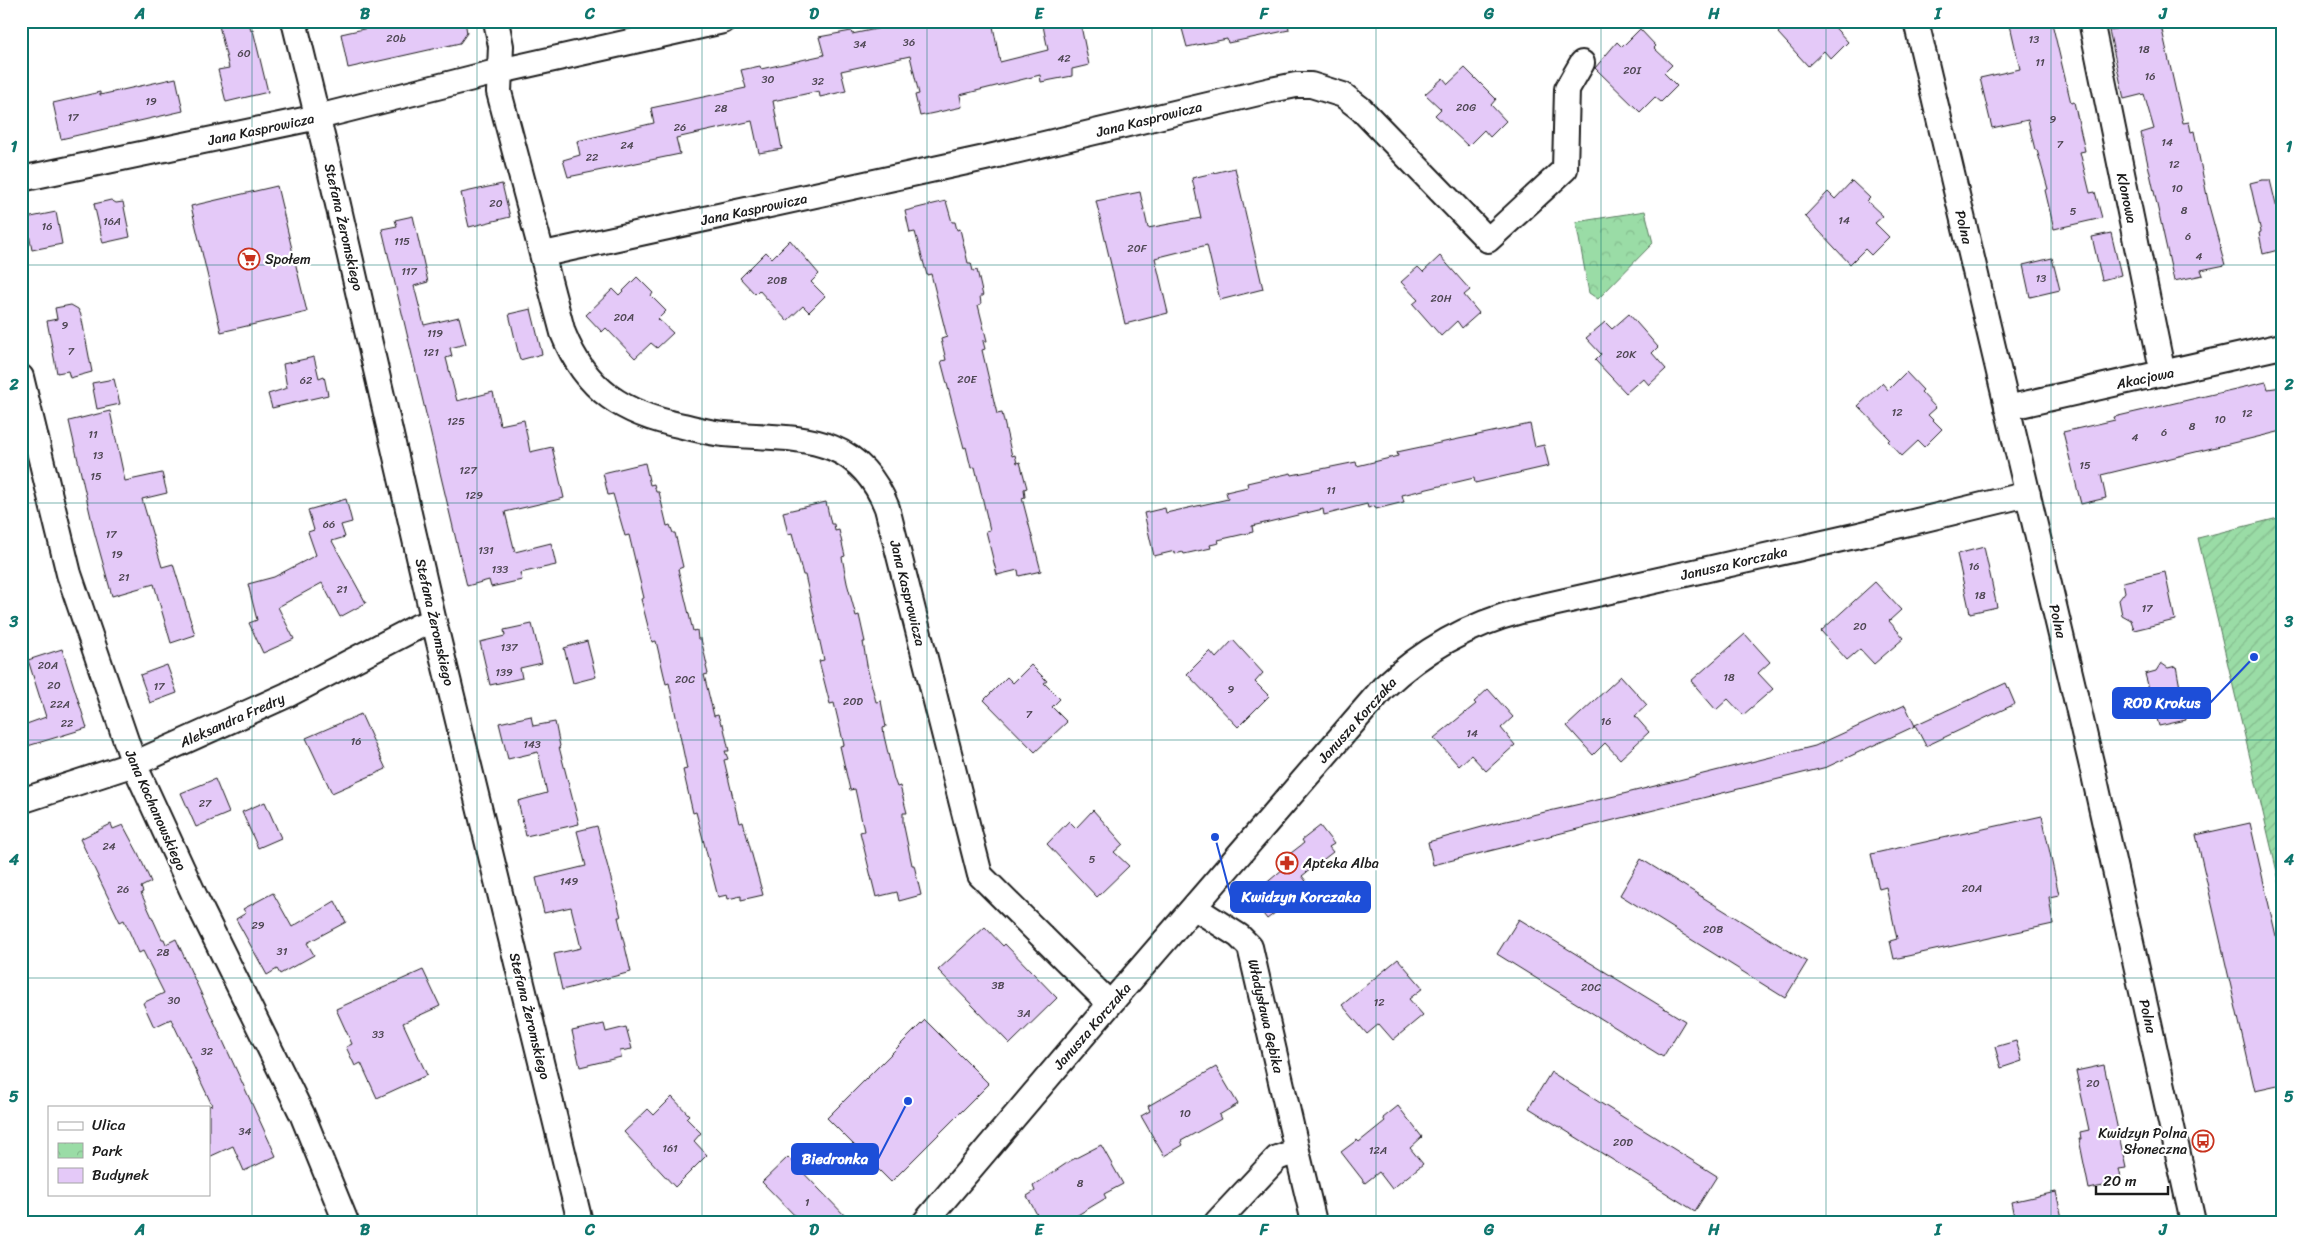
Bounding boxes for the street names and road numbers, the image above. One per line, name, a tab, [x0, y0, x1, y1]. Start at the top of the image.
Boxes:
street label: Jana Kasprowicza	[1093, 94, 1205, 145]
street label: Jana Kasprowicza	[205, 106, 317, 153]
street label: Stefana Żeromskiego	[317, 161, 370, 293]
street label: Klonowa	[2109, 171, 2144, 226]
street label: Jana Kasprowicza	[698, 186, 810, 233]
street label: Polna	[1947, 208, 1980, 248]
street label: Akacjowa	[2113, 360, 2176, 397]
street label: Jana Kasprowicza	[882, 537, 933, 649]
street label: Janusza Korczaka	[1677, 539, 1790, 588]
street label: Stefana Żeromskiego	[408, 556, 461, 688]
street label: Polna	[2041, 602, 2074, 642]
street label: Janusza Korczaka	[1311, 672, 1403, 770]
street label: Aleksandra Fredry	[175, 686, 290, 755]
street label: Jana Kochanowskiego	[117, 745, 194, 875]
street label: Stefana Żeromskiego	[502, 950, 557, 1082]
street label: Władysława Gębika	[1240, 957, 1291, 1077]
street label: Janusza Korczaka	[1047, 977, 1138, 1076]
street label: Polna	[2131, 997, 2164, 1037]

